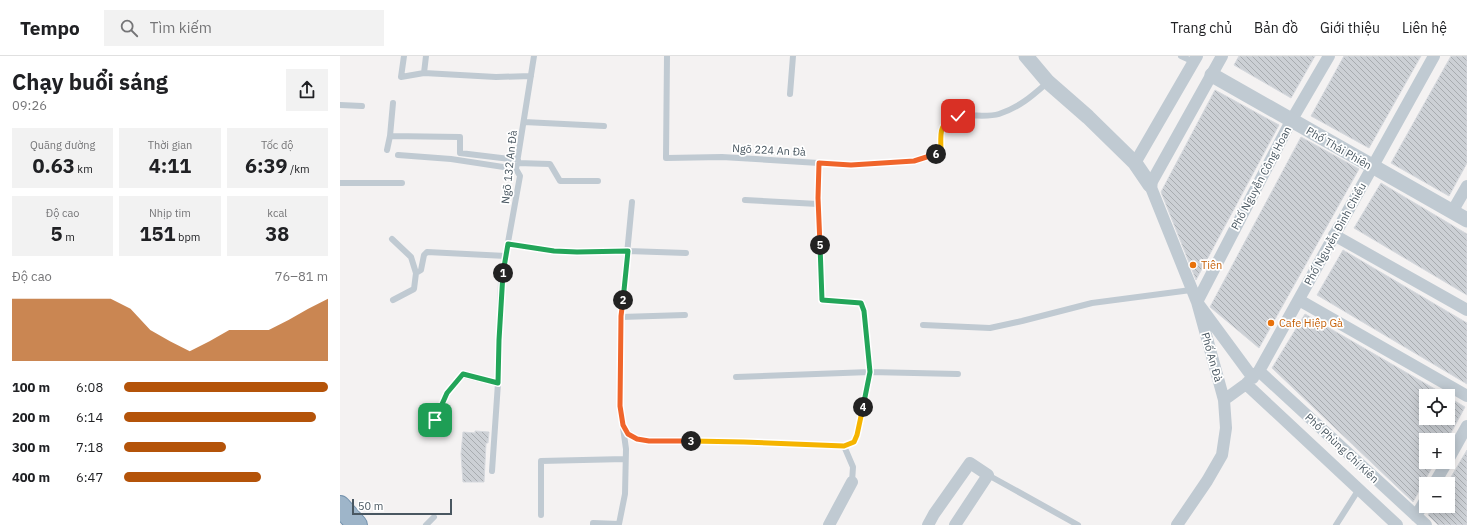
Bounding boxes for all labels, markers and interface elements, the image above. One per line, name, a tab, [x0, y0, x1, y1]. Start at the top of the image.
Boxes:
search box	[104, 10, 384, 46]
text: Tempo	[20, 16, 80, 40]
icon: search	[118, 17, 140, 39]
text: Tìm kiếm	[150, 18, 212, 37]
text: Trang chủ	[1171, 19, 1232, 37]
text: Bản đồ	[1254, 19, 1298, 37]
text: Giới thiệu	[1320, 19, 1380, 37]
text: Liên hệ	[1402, 19, 1447, 37]
text: Chạy buổi sáng	[12, 67, 168, 96]
button: share	[286, 69, 328, 111]
text: 09:26	[12, 97, 47, 114]
pin	[941, 99, 975, 133]
icon: check	[947, 105, 969, 127]
street label: Phố Nguyễn Công Hoan	[1228, 124, 1294, 232]
street label: Phố Thái Phiên	[1304, 124, 1374, 172]
street label: Ngõ 132 An Đà	[498, 129, 520, 204]
text: Quãng đường	[30, 138, 95, 152]
text: Thời gian	[148, 138, 192, 152]
text: Tốc độ	[261, 138, 294, 152]
street label: Ngõ 224 An Đà	[732, 141, 806, 159]
pin: 6	[926, 144, 946, 164]
text: 6	[933, 147, 939, 161]
text: 0.63	[33, 152, 75, 179]
text: 4:11	[149, 152, 191, 179]
text: 6:39	[245, 152, 288, 179]
text: km	[75, 162, 93, 176]
text: /km	[288, 162, 310, 176]
street label: Phố Nguyễn Đình Chiểu	[1301, 180, 1369, 288]
text: Độ cao	[46, 206, 80, 220]
text: Nhịp tim	[149, 206, 191, 220]
text: kcal	[267, 206, 287, 220]
text: 5	[51, 220, 63, 247]
text: 151	[140, 220, 176, 247]
text: 38	[265, 220, 289, 247]
text: m	[63, 230, 75, 244]
text: bpm	[176, 230, 200, 244]
pin: 5	[810, 235, 830, 255]
text: 5	[817, 238, 823, 252]
place label: Tiên	[1201, 258, 1222, 272]
marker: Tiên	[1188, 260, 1198, 270]
pin: 1	[493, 263, 513, 283]
text: 1	[500, 266, 506, 280]
text: Độ cao	[12, 268, 52, 285]
text: 76–81 m	[275, 268, 328, 285]
pin: 2	[613, 290, 633, 310]
text: 2	[620, 293, 626, 307]
place label: Cafe Hiệp Gà	[1279, 316, 1343, 330]
marker: Cafe Hiệp Gà	[1266, 318, 1276, 328]
street label: Phố An Đà	[1198, 331, 1226, 383]
text: 100 m	[12, 379, 50, 396]
text: 6:08	[76, 379, 103, 396]
map controls	[1419, 389, 1455, 513]
button: locate	[1419, 389, 1455, 425]
pin: 4	[853, 397, 873, 417]
text: 4	[860, 400, 866, 414]
pin	[418, 403, 452, 437]
text: 200 m	[12, 409, 50, 426]
text: 6:14	[76, 409, 103, 426]
icon: arrive	[424, 409, 446, 431]
street label: Phố Phùng Chí Kiên	[1302, 410, 1382, 486]
pin: 3	[681, 431, 701, 451]
button: +	[1419, 433, 1455, 469]
text: 3	[688, 434, 694, 448]
text: 300 m	[12, 439, 50, 456]
text: 7:18	[76, 439, 103, 456]
text: 400 m	[12, 469, 50, 486]
text: 6:47	[76, 469, 103, 486]
button: −	[1419, 477, 1455, 513]
scale bar	[352, 497, 452, 516]
text: 50 m	[358, 499, 383, 513]

